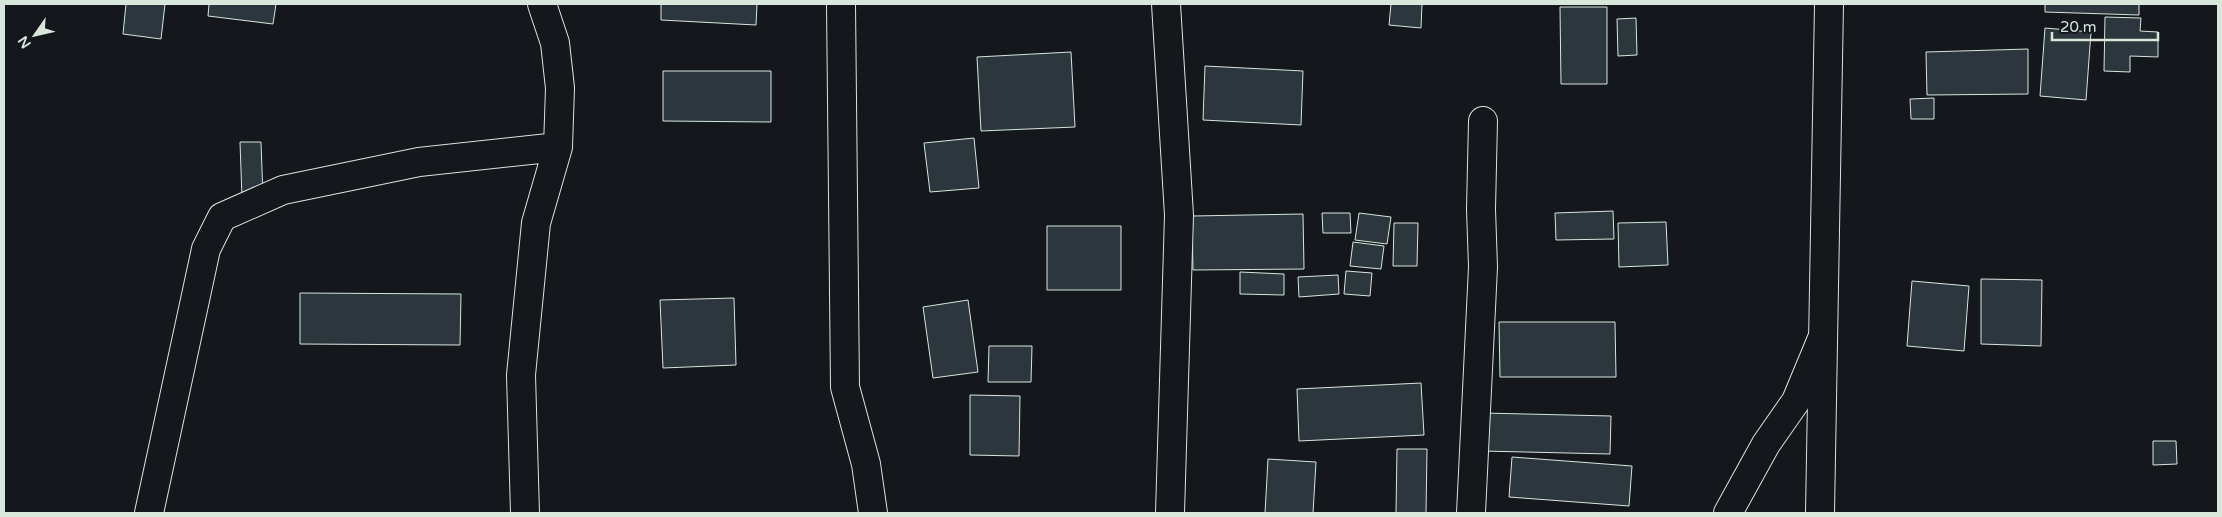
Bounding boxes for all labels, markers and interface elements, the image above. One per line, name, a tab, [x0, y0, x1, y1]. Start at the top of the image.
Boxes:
north arrow	[10, 10, 60, 60]
scale bar	[2052, 10, 2158, 42]
text: 20 m	[2060, 18, 2097, 36]
text: N	[14, 33, 35, 51]

